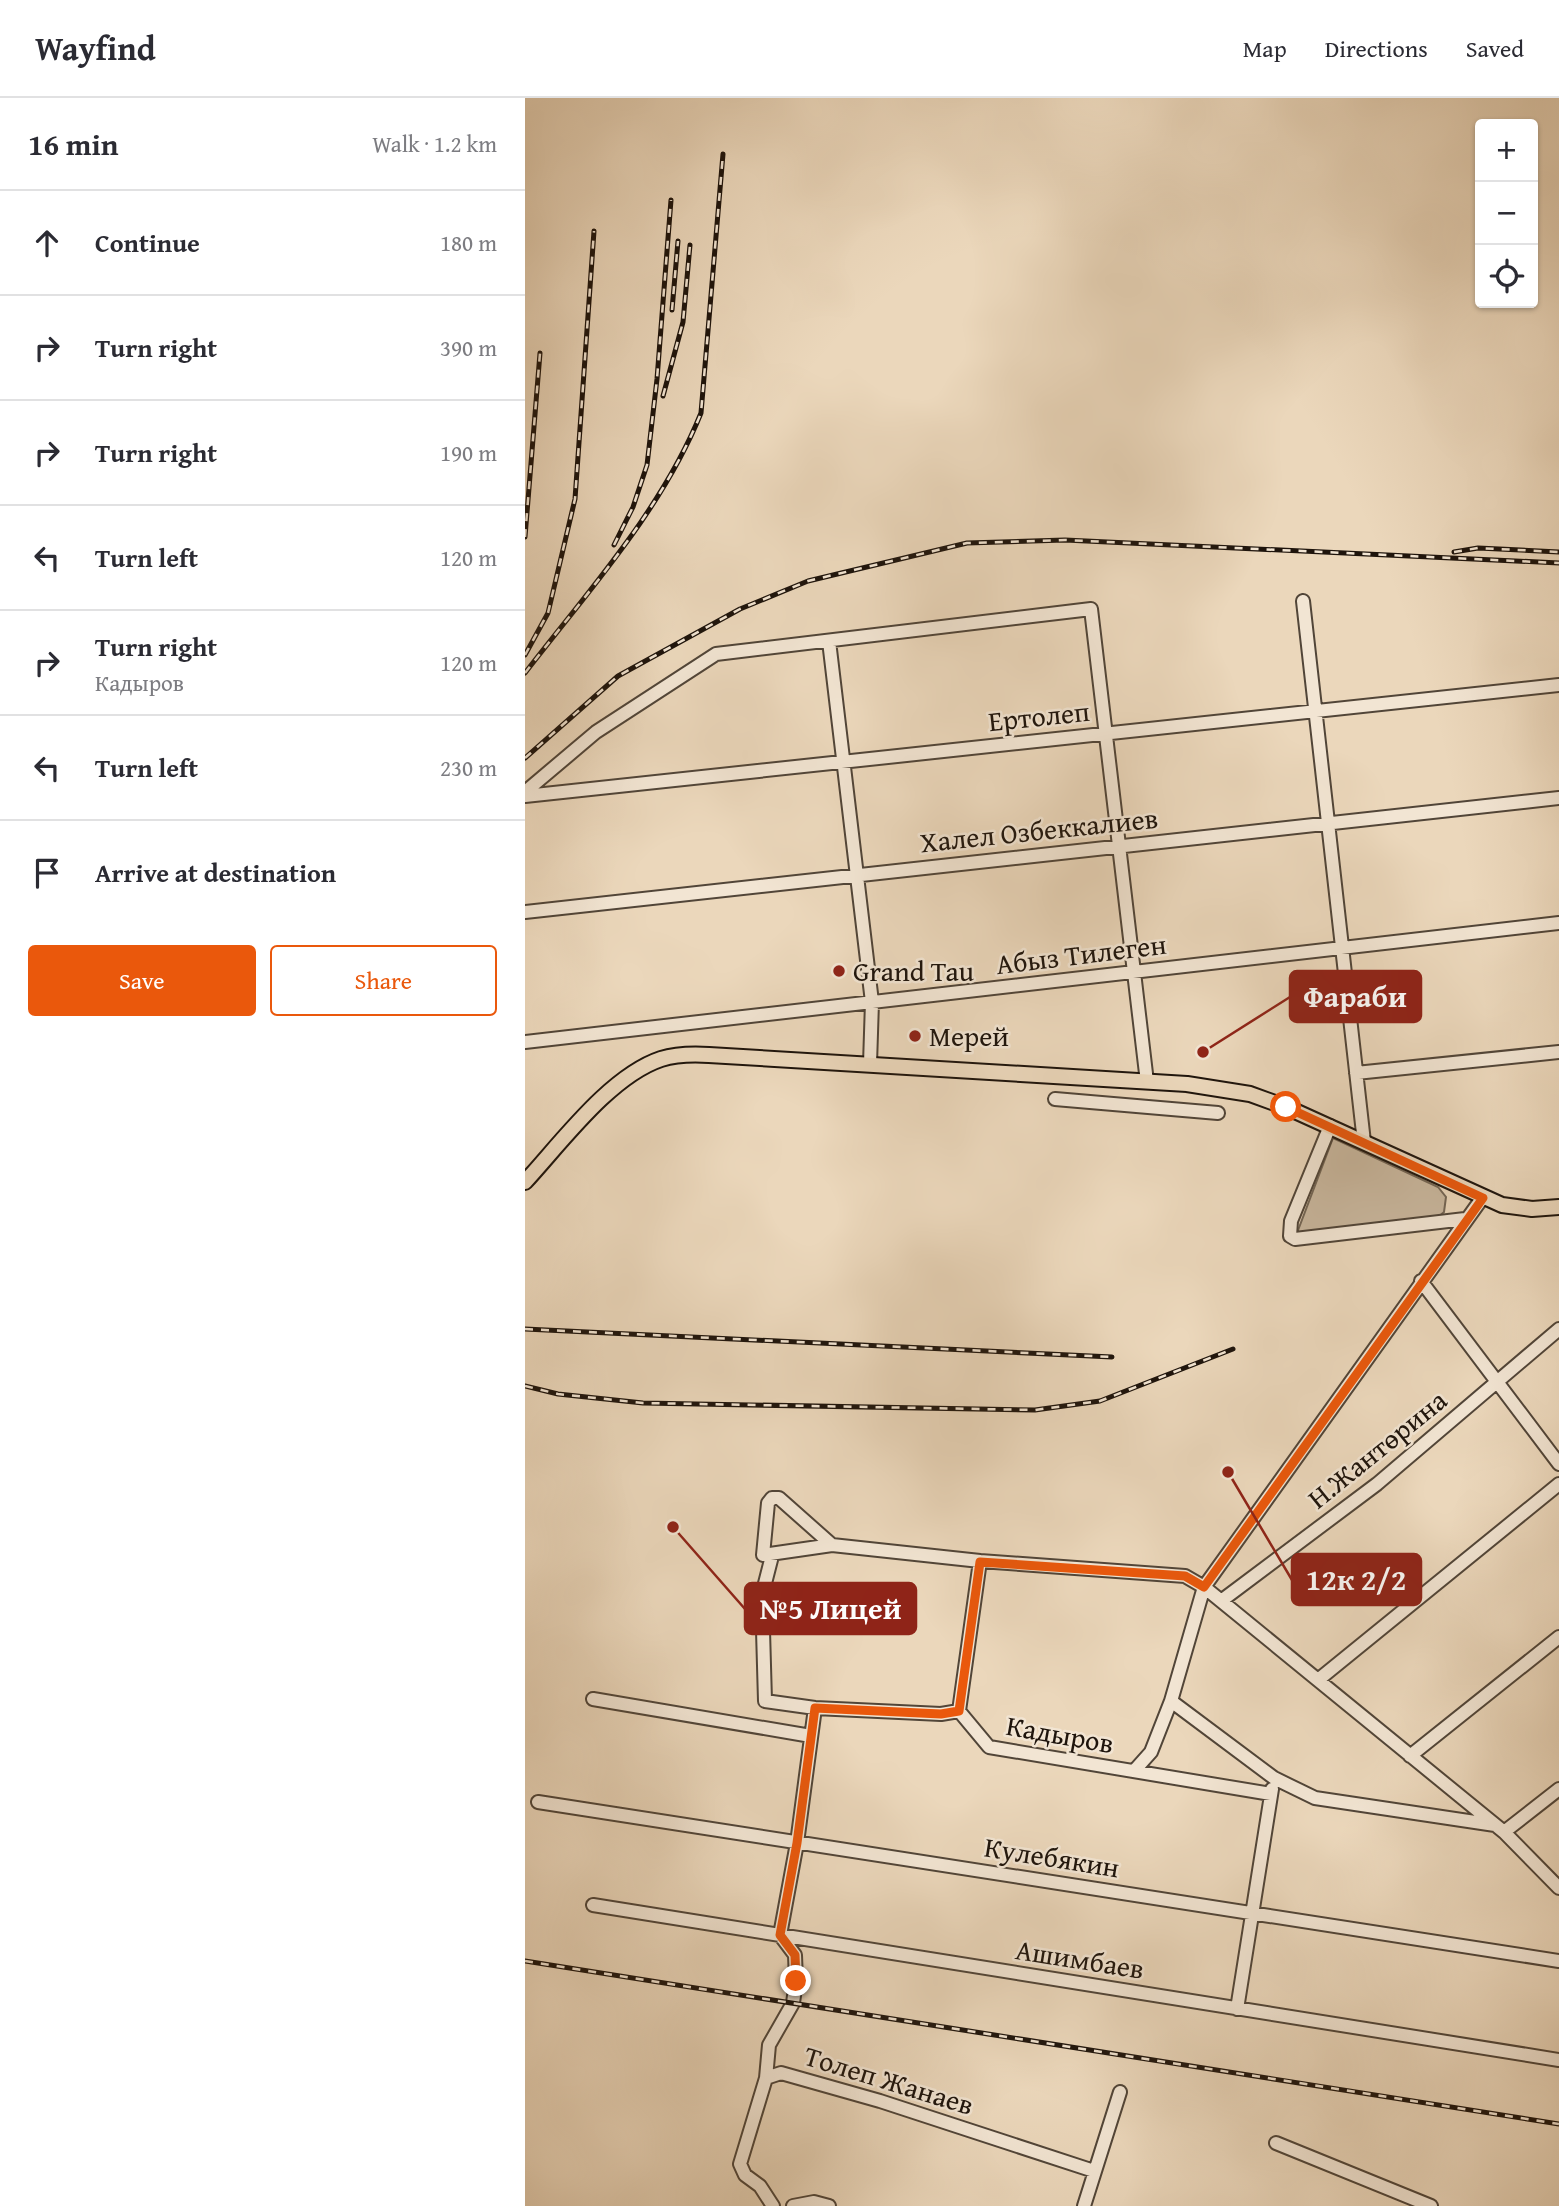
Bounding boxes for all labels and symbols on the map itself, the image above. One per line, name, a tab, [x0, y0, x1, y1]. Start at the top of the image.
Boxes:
street label: Ертолеп	[986, 690, 1092, 741]
street label: Халел Озбеккалиев	[918, 797, 1160, 862]
street label: Абыз Тилеген	[993, 923, 1168, 984]
place label: Grand Tau	[853, 950, 974, 991]
marker: Grand Tau	[831, 963, 847, 979]
callout: Фараби	[1290, 971, 1421, 1022]
text: Фараби	[1303, 974, 1407, 1018]
place label: Мерей	[929, 1015, 1009, 1056]
marker: Мерей	[907, 1028, 923, 1044]
route start	[1270, 1091, 1301, 1122]
street label: Н.Жантөрина	[1298, 1379, 1456, 1518]
callout: 12к 2/2	[1292, 1554, 1421, 1605]
text: 12к 2/2	[1306, 1557, 1406, 1601]
callout: №5 Лицей	[745, 1583, 916, 1634]
text: №5 Лицей	[758, 1586, 902, 1630]
street label: Кадыров	[1003, 1704, 1117, 1763]
street label: Кулебякин	[982, 1826, 1122, 1887]
street label: Ашимбаев	[1013, 1928, 1147, 1989]
route end	[780, 1965, 811, 1996]
street label: Толеп Жанаев	[799, 2034, 979, 2125]

